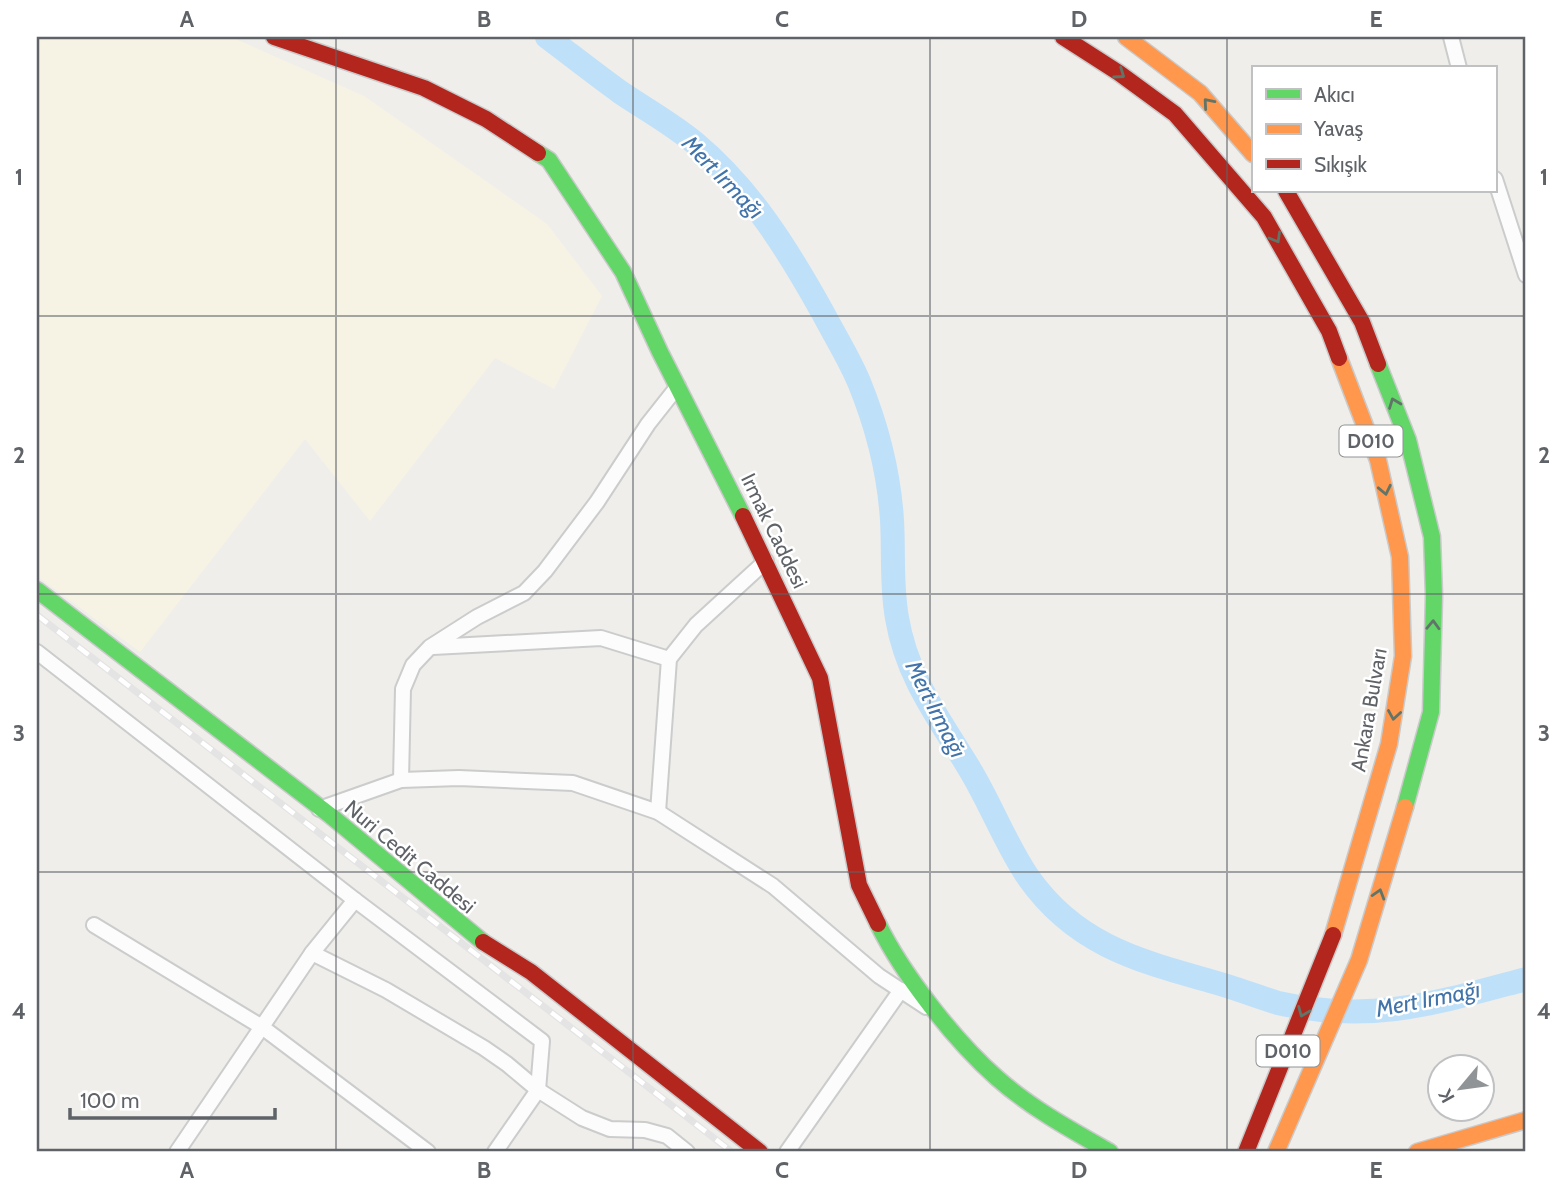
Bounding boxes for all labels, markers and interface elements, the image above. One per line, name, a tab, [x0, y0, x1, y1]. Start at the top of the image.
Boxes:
text: A	[180, 5, 195, 33]
text: B	[477, 5, 491, 33]
text: C	[775, 5, 789, 33]
text: D	[1071, 5, 1087, 33]
text: E	[1369, 5, 1383, 33]
one-way arrow	[1112, 66, 1125, 78]
legend	[1252, 66, 1496, 192]
text: Akıcı	[1314, 82, 1355, 107]
one-way arrow	[1204, 98, 1216, 111]
text: Yavaş	[1313, 116, 1363, 141]
water label: Mert Irmağı	[676, 129, 770, 225]
text: Sıkışık	[1314, 152, 1368, 177]
text: 1	[15, 163, 23, 191]
text: 1	[1540, 163, 1548, 191]
one-way arrow	[1268, 230, 1281, 243]
one-way arrow	[1388, 398, 1402, 410]
road number: D010	[1340, 426, 1402, 456]
text: 2	[13, 441, 25, 469]
text: 2	[1538, 441, 1550, 469]
street label: Irmak Caddesi	[736, 469, 813, 592]
one-way arrow	[1376, 484, 1391, 496]
one-way arrow	[1426, 619, 1441, 630]
street label: Ankara Bulvarı	[1345, 646, 1392, 774]
water label: Mert Irmağı	[899, 655, 972, 762]
one-way arrow	[1387, 709, 1402, 721]
text: 3	[13, 719, 25, 747]
text: 3	[1538, 719, 1550, 747]
street label: Nuri Cedit Caddesi	[340, 795, 481, 919]
one-way arrow	[1370, 889, 1385, 901]
water label: Mert Irmağı	[1373, 975, 1482, 1023]
text: 4	[12, 997, 26, 1025]
text: 4	[1537, 997, 1551, 1025]
one-way arrow	[1298, 1006, 1312, 1018]
road number: D010	[1256, 1036, 1320, 1066]
north arrow	[1426, 1052, 1496, 1122]
scale bar	[70, 1077, 275, 1121]
text: K	[1434, 1085, 1460, 1107]
text: 100 m	[80, 1088, 139, 1113]
text: A	[180, 1156, 195, 1184]
text: B	[477, 1156, 491, 1184]
text: C	[775, 1156, 789, 1184]
text: D	[1071, 1156, 1087, 1184]
text: E	[1369, 1156, 1383, 1184]

